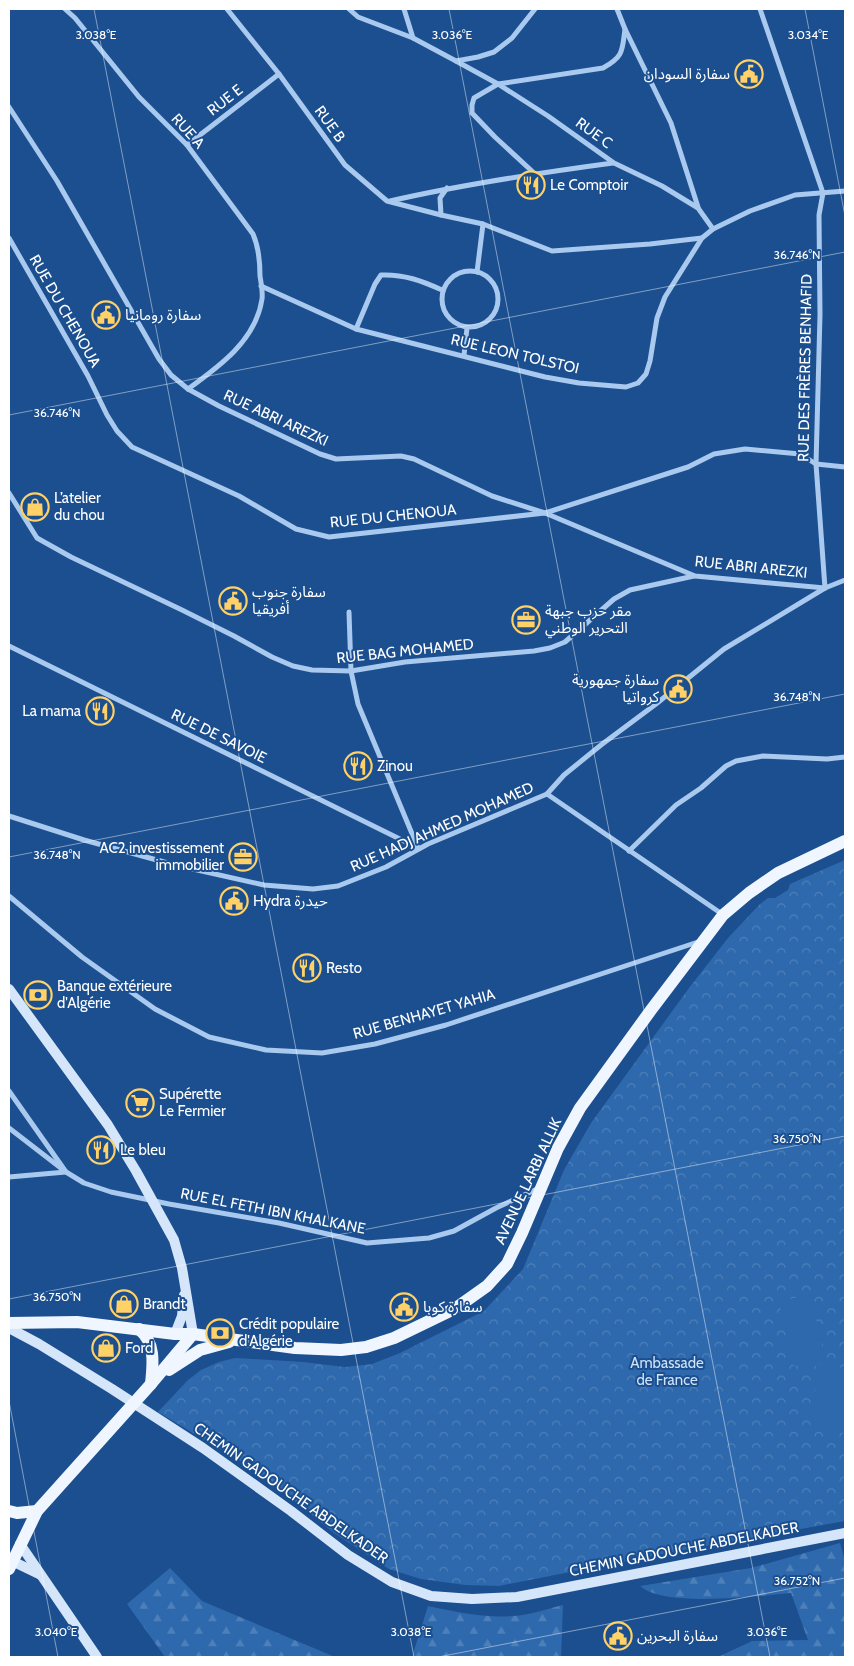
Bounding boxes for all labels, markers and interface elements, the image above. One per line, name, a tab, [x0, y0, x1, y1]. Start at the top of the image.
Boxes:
text: 3.038°E	[75, 27, 117, 42]
text: 3.036°E	[432, 27, 473, 42]
text: 3.034°E	[788, 27, 829, 42]
public building icon: سفارة السودان	[734, 59, 764, 89]
place label: سفارة السودان	[644, 65, 730, 83]
street label: RUE E	[204, 81, 246, 119]
street label: RUE B	[311, 102, 349, 146]
street label: RUE A	[168, 110, 209, 153]
street label: RUE C	[572, 114, 616, 152]
restaurant icon: Le Comptoir	[516, 170, 546, 200]
place label: Le Comptoir	[550, 176, 629, 194]
text: 36.746°N	[774, 247, 820, 262]
street label: RUE DU CHENOUA	[25, 252, 105, 371]
street label: RUE DES FRÈRES BENHAFID	[793, 274, 816, 462]
public building icon: سفارة رومانيا	[91, 300, 121, 330]
place label: سفارة رومانيا	[125, 306, 202, 324]
street label: RUE LEON TOLSTOI	[449, 330, 581, 378]
street label: RUE ABRI AREZKI	[221, 386, 331, 450]
text: 36.746°N	[34, 405, 80, 420]
place label: L’atelier du chou	[54, 489, 105, 524]
shop icon: L’atelier du chou	[20, 492, 50, 522]
street label: RUE DU CHENOUA	[329, 500, 458, 532]
street label: RUE ABRI AREZKI	[694, 552, 808, 582]
place label: سفارة جنوب أفريقيا	[252, 583, 326, 618]
public building icon: سفارة جنوب أفريقيا	[218, 586, 248, 616]
place label: مقر حزب جبهة التحرير الوطني	[545, 602, 632, 639]
office icon: مقر حزب جبهة التحرير الوطني	[511, 605, 541, 635]
street label: RUE BAG MOHAMED	[335, 635, 475, 667]
place label: سفارة جمهورية كرواتيا	[572, 671, 660, 706]
public building icon: سفارة جمهورية كرواتيا	[663, 674, 693, 704]
text: 36.748°N	[773, 689, 821, 704]
restaurant icon: La mama	[85, 696, 115, 726]
place label: La mama	[22, 702, 82, 720]
street label: RUE DE SAVOIE	[168, 705, 270, 767]
restaurant icon: Zinou	[343, 751, 373, 781]
place label: Zinou	[377, 757, 413, 775]
street label: RUE HADJ AHMED MOHAMED	[348, 778, 537, 876]
place label: AC2 investissement immobilier	[99, 839, 224, 874]
office icon: AC2 investissement immobilier	[228, 842, 258, 872]
text: 36.748°N	[33, 847, 81, 862]
public building icon: Hydra حيدرة	[219, 886, 249, 916]
place label: Hydra حيدرة	[253, 892, 328, 910]
restaurant icon: Resto	[292, 953, 322, 983]
place label: Resto	[326, 959, 362, 977]
place label: Banque extérieure d'Algérie	[57, 977, 172, 1012]
bank icon: Banque extérieure d'Algérie	[23, 980, 53, 1010]
street label: RUE BENHAYET YAHIA	[351, 985, 498, 1043]
place label: Supérette Le Fermier	[159, 1085, 226, 1120]
supermarket icon: Supérette Le Fermier	[125, 1088, 155, 1118]
street label: AVENUE LARBI ALLIK	[491, 1114, 565, 1247]
text: 36.750°N	[773, 1131, 821, 1146]
restaurant icon: Le bleu	[86, 1135, 116, 1165]
place label: Le bleu	[120, 1141, 166, 1159]
street label: RUE EL FETH IBN KHALKANE	[179, 1184, 367, 1238]
text: 36.750°N	[33, 1289, 81, 1304]
shop icon: Brandt	[109, 1289, 139, 1319]
public building icon: سفارة كوبا	[389, 1292, 419, 1322]
place label: Brandt	[143, 1295, 185, 1313]
place label: سفارة كوبا	[423, 1298, 483, 1316]
place label: Crédit populaire d'Algérie	[239, 1315, 340, 1350]
bank icon: Crédit populaire d'Algérie	[205, 1318, 235, 1348]
shop icon: Ford	[91, 1333, 121, 1363]
place label: Ford	[125, 1339, 153, 1357]
park label: Ambassade de France	[630, 1354, 704, 1389]
street label: CHEMIN GADOUCHE ABDELKADER	[190, 1419, 392, 1567]
street label: CHEMIN GADOUCHE ABDELKADER	[568, 1518, 800, 1580]
text: 36.752°N	[774, 1573, 820, 1588]
public building icon: سفارة البحرين	[603, 1621, 633, 1651]
text: 3.040°E	[35, 1624, 78, 1639]
text: 3.038°E	[390, 1624, 432, 1639]
text: 3.036°E	[747, 1624, 788, 1639]
place label: سفارة البحرين	[637, 1627, 718, 1645]

